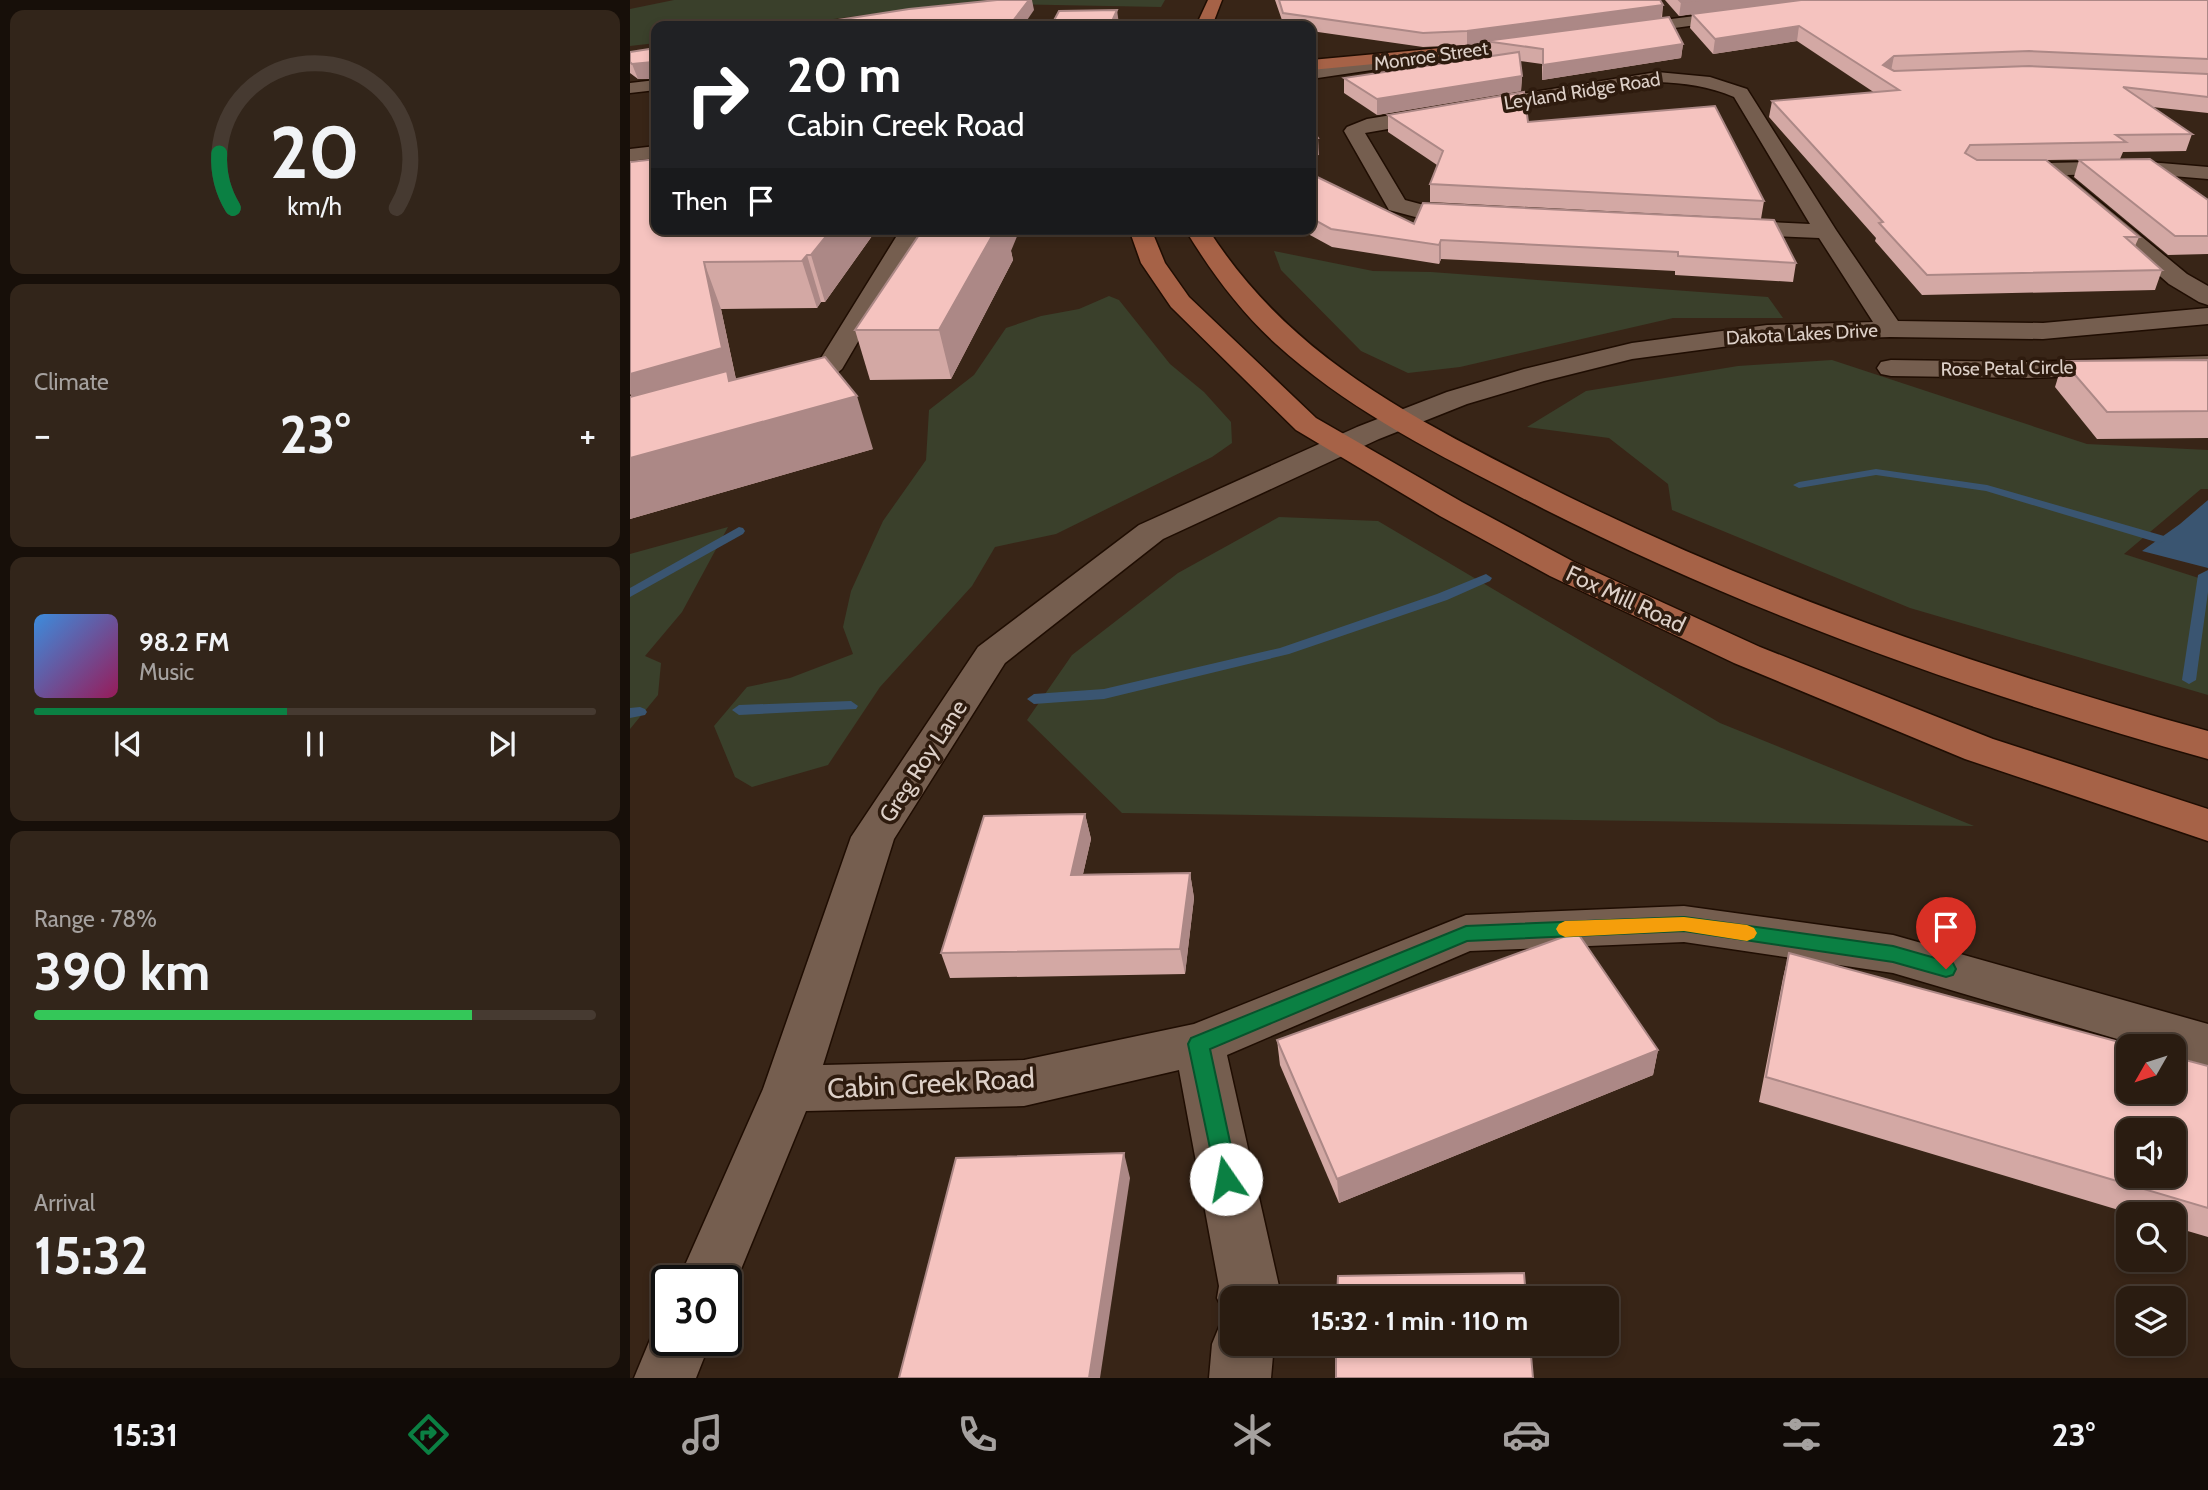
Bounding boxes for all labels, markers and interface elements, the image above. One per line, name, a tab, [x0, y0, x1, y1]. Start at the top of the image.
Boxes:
street label: Monroe Street	[1372, 37, 1490, 75]
text: 20 m	[787, 45, 901, 104]
icon: right	[672, 49, 763, 140]
street label: Leyland Ridge Road	[1502, 67, 1662, 115]
text: Cabin Creek Road	[787, 105, 1025, 144]
text: 20	[270, 108, 360, 196]
icon: arrive	[742, 182, 780, 220]
text: Then	[672, 185, 728, 217]
text: km/h	[288, 191, 342, 221]
street label: Dakota Lakes Drive	[1725, 319, 1879, 349]
street label: Rose Petal Circle	[1940, 355, 2074, 381]
text: Climate	[34, 368, 109, 396]
text: 23°	[280, 403, 350, 466]
text: −	[34, 411, 51, 458]
text: +	[579, 411, 596, 458]
street label: Fox Mill Road	[1562, 559, 1690, 639]
text: 98.2 FM	[139, 626, 230, 658]
text: Music	[139, 658, 194, 686]
street label: Greg Roy Lane	[873, 694, 973, 828]
icon: previous	[109, 725, 147, 763]
icon: pause	[296, 725, 334, 763]
icon: next	[483, 725, 521, 763]
pin	[1916, 897, 1976, 969]
text: Range · 78%	[34, 905, 157, 933]
icon: arrive	[1927, 908, 1965, 946]
text: 390 km	[34, 940, 210, 1003]
north arrow	[2116, 1034, 2186, 1104]
map controls	[2116, 1034, 2186, 1356]
street label: Cabin Creek Road	[826, 1061, 1036, 1105]
button: sound	[2116, 1118, 2186, 1188]
position arrow	[1189, 1142, 1263, 1216]
text: Arrival	[34, 1189, 95, 1217]
button: search	[2116, 1202, 2186, 1272]
text: 15:32	[34, 1224, 148, 1287]
speed limit sign: 30	[651, 1265, 742, 1356]
button: layers	[2116, 1286, 2186, 1356]
text: 15:32 · 1 min · 110 m	[1311, 1305, 1528, 1337]
icon: directions	[404, 1410, 453, 1459]
icon: music	[678, 1410, 727, 1459]
icon: phone	[953, 1410, 1002, 1459]
icon: climate	[1228, 1410, 1277, 1459]
icon: car	[1502, 1410, 1551, 1459]
icon: filters	[1777, 1410, 1826, 1459]
text: 15:31	[113, 1415, 178, 1454]
text: 23°	[2052, 1415, 2095, 1454]

